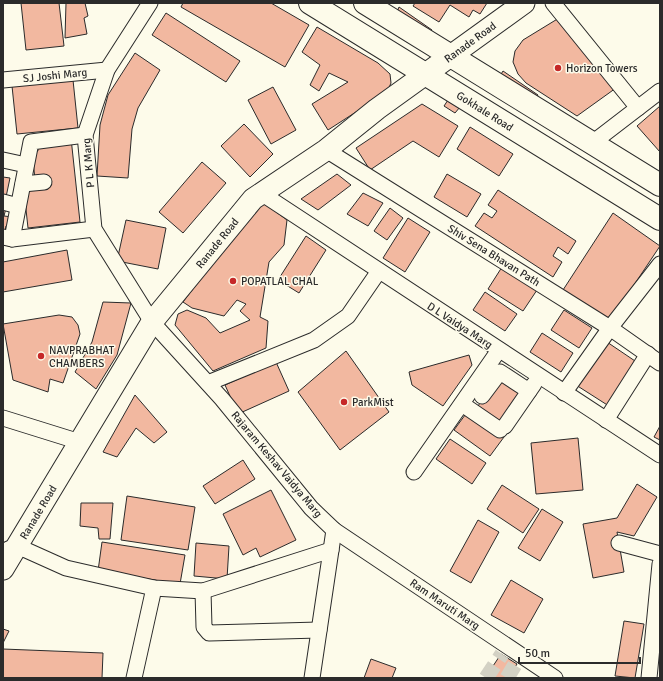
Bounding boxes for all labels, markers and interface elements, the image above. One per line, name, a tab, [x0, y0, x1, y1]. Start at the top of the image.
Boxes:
street label: Ranade Road	[442, 19, 499, 66]
place label: Horizon Towers	[566, 62, 638, 75]
marker: Horizon Towers	[553, 63, 563, 73]
street label: SJ Joshi Marg	[22, 66, 88, 85]
street label: Gokhale Road	[454, 89, 516, 134]
street label: P L K Marg	[80, 137, 97, 188]
street label: Ranade Road	[193, 215, 242, 271]
street label: Shiv Sena Bhavan Path	[445, 222, 542, 289]
place label: POPATLAL CHAL	[241, 275, 319, 288]
marker: POPATLAL CHAL	[228, 276, 238, 286]
street label: D L Vaidya Marg	[425, 300, 495, 351]
place label: NAVPRABHAT CHAMBERS	[49, 344, 115, 370]
marker: NAVPRABHAT CHAMBERS	[36, 351, 46, 361]
place label: ParkMist	[352, 396, 394, 409]
marker: ParkMist	[339, 397, 349, 407]
street label: Rajaram Keshav Vaidya Marg	[228, 409, 325, 520]
street label: Ranade Road	[17, 483, 60, 542]
street label: Ram Maruti Marg	[407, 576, 482, 633]
scale bar	[519, 639, 640, 665]
text: 50 m	[525, 646, 550, 661]

